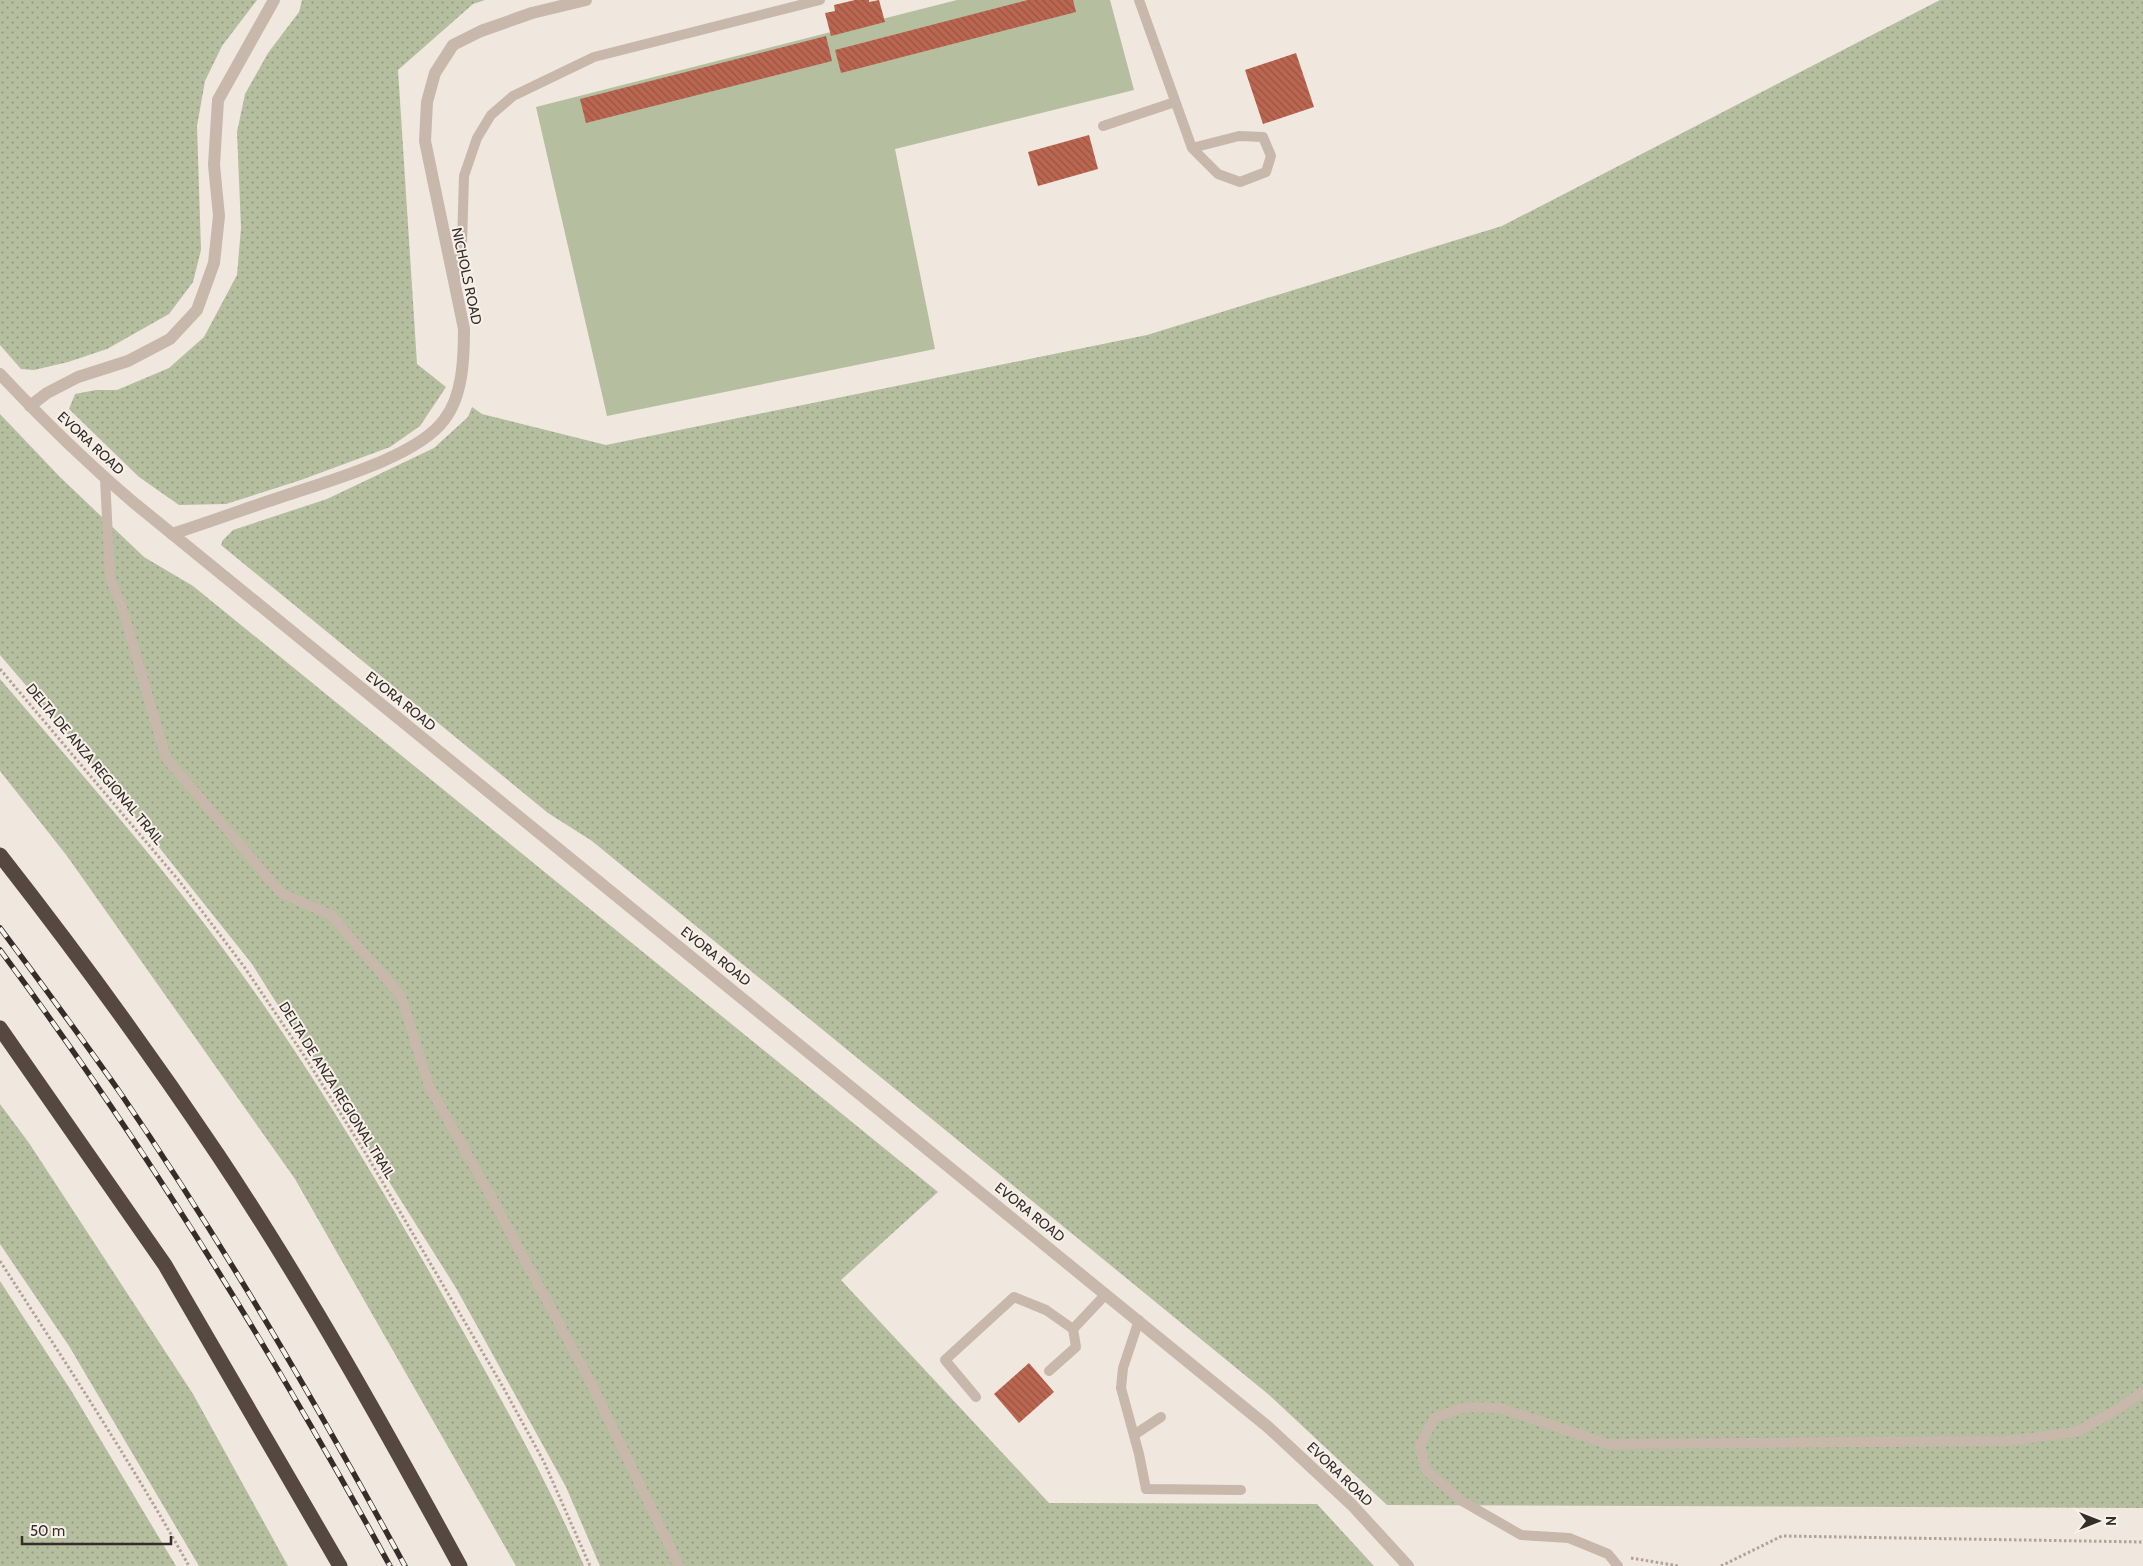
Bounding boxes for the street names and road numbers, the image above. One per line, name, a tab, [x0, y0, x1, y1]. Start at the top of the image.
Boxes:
street label: NICHOLS ROAD	[448, 226, 486, 326]
street label: EVORA ROAD	[54, 407, 128, 479]
street label: EVORA ROAD	[362, 667, 440, 735]
street label: DELTA DE ANZA REGIONAL TRAIL	[22, 680, 168, 848]
street label: EVORA ROAD	[677, 922, 755, 990]
street label: DELTA DE ANZA REGIONAL TRAIL	[275, 998, 399, 1182]
street label: EVORA ROAD	[991, 1178, 1069, 1246]
street label: EVORA ROAD	[1303, 1438, 1377, 1510]

